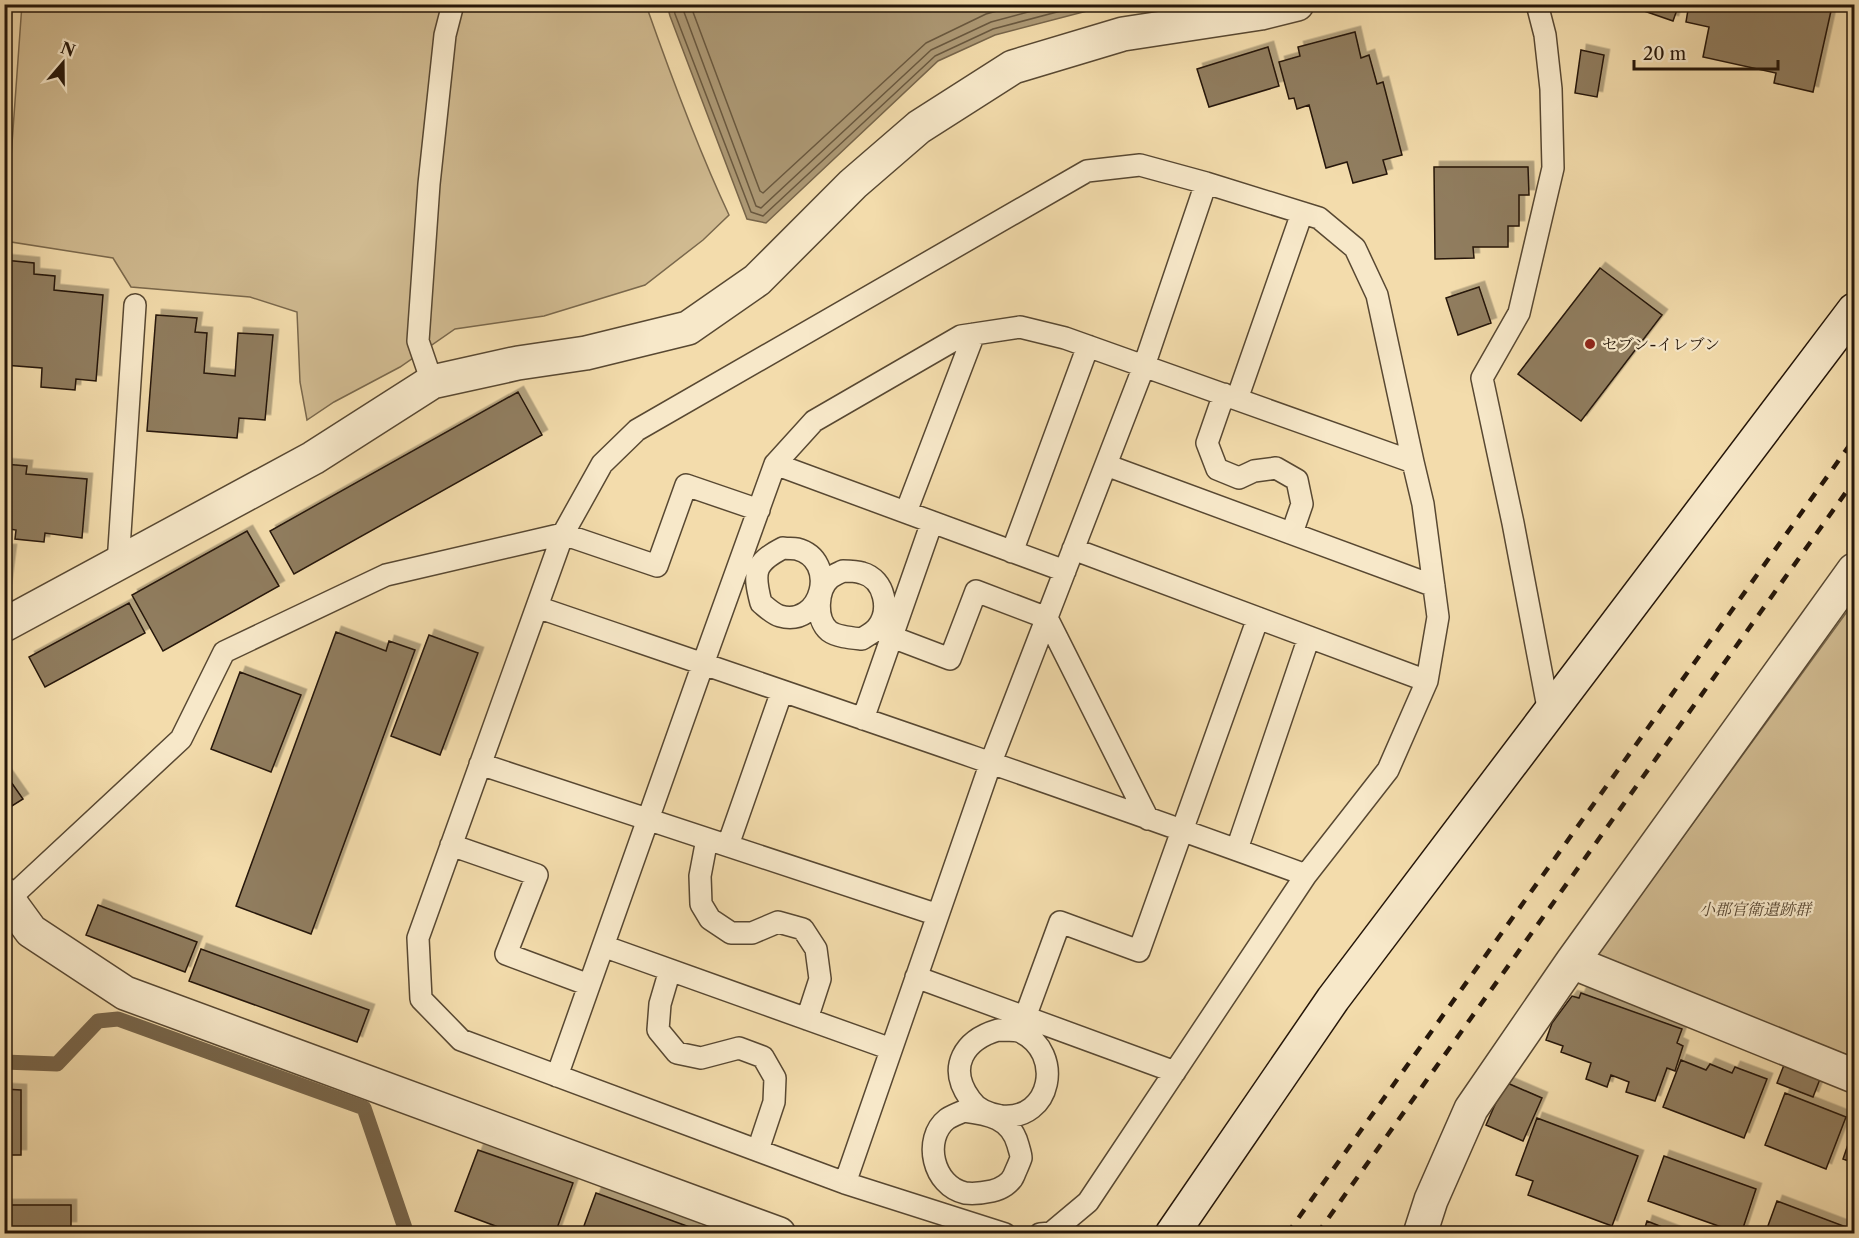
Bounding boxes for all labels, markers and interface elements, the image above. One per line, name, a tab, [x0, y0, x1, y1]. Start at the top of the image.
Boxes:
north arrow	[33, 33, 93, 93]
scale bar	[1634, 33, 1778, 71]
text: N	[58, 37, 78, 61]
text: 20 m	[1643, 43, 1687, 65]
place label: セブン-イレブン	[1602, 334, 1720, 354]
marker: セブン-イレブン	[1583, 337, 1597, 351]
park label: 小郡官衛遺跡群	[1699, 899, 1813, 919]

